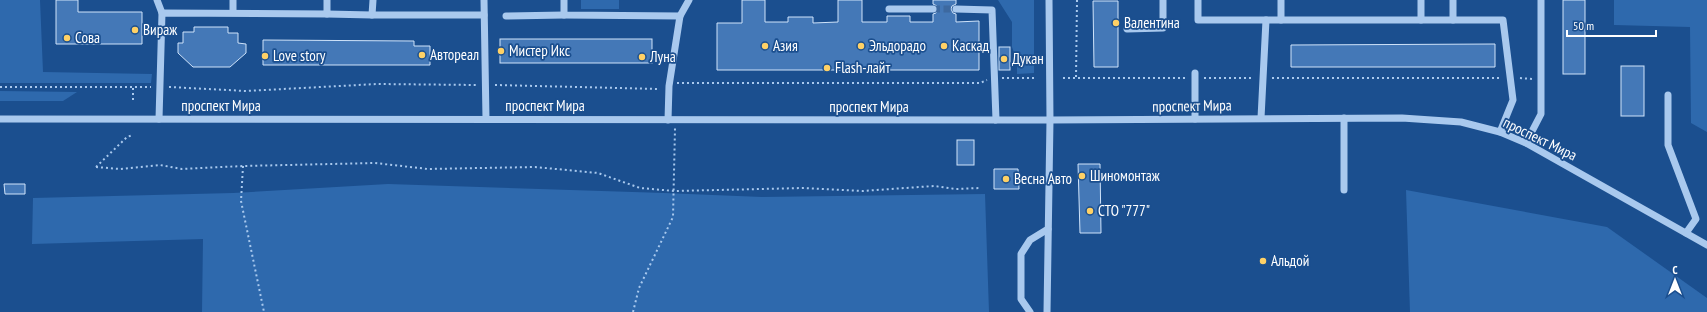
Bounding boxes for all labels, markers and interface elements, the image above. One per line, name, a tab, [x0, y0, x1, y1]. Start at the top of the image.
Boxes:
scale bar	[1567, 12, 1656, 38]
place label: Валентина	[1124, 13, 1180, 32]
marker: Валентина	[1111, 18, 1121, 28]
text: 50 m	[1573, 18, 1594, 33]
place label: Вираж	[143, 20, 178, 39]
marker: Вираж	[130, 25, 140, 35]
place label: Сова	[75, 28, 100, 47]
marker: Сова	[62, 33, 72, 43]
place label: Азия	[773, 36, 798, 55]
place label: Эльдорадо	[869, 36, 926, 55]
place label: Каскад	[952, 36, 990, 55]
place label: Мистер Икс	[509, 41, 571, 60]
marker: Азия	[760, 41, 770, 51]
marker: Эльдорадо	[856, 41, 866, 51]
marker: Каскад	[939, 41, 949, 51]
place label: Автореал	[430, 45, 479, 64]
place label: Love story	[273, 46, 326, 65]
marker: Мистер Икс	[496, 46, 506, 56]
place label: Луна	[649, 47, 676, 66]
place label: Дукан	[1012, 49, 1044, 68]
marker: Автореал	[417, 50, 427, 60]
marker: Love story	[260, 51, 270, 61]
marker: Луна	[637, 52, 647, 62]
marker: Дукан	[999, 54, 1009, 64]
place label: Flash-лайт	[835, 58, 890, 77]
marker: Flash-лайт	[822, 63, 832, 73]
street label: проспект Мира	[1152, 95, 1232, 116]
street label: проспект Мира	[181, 96, 261, 115]
street label: проспект Мира	[505, 96, 585, 115]
street label: проспект Мира	[829, 97, 909, 116]
street label: проспект Мира	[1500, 113, 1580, 165]
place label: Шиномонтаж	[1090, 166, 1161, 185]
place label: Весна Авто	[1014, 169, 1072, 188]
marker: Шиномонтаж	[1077, 171, 1087, 181]
marker: Весна Авто	[1001, 174, 1011, 184]
place label: СТО "777"	[1098, 201, 1150, 220]
marker: СТО "777"	[1085, 206, 1095, 216]
place label: Альдой	[1271, 251, 1309, 270]
marker: Альдой	[1258, 256, 1268, 266]
north arrow	[1655, 260, 1695, 300]
text: С	[1672, 263, 1678, 277]

